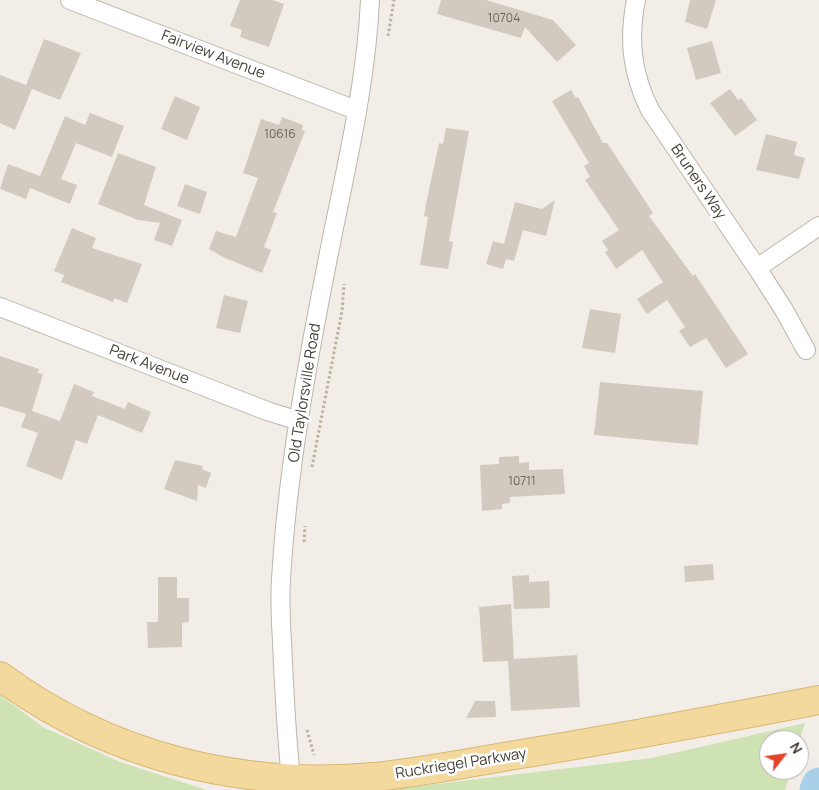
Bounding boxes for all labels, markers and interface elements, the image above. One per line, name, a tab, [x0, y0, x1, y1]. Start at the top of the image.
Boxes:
house number: 10704	[488, 12, 520, 26]
street label: Fairview Avenue	[158, 27, 268, 83]
house number: 10616	[264, 128, 296, 142]
street label: Bruners Way	[666, 141, 730, 223]
street label: Old Taylorsville Road	[285, 322, 325, 464]
street label: Park Avenue	[106, 342, 192, 388]
house number: 10711	[508, 475, 536, 489]
north arrow	[759, 730, 809, 780]
text: N	[786, 739, 807, 757]
street label: Ruckriegel Parkway	[394, 745, 528, 783]

